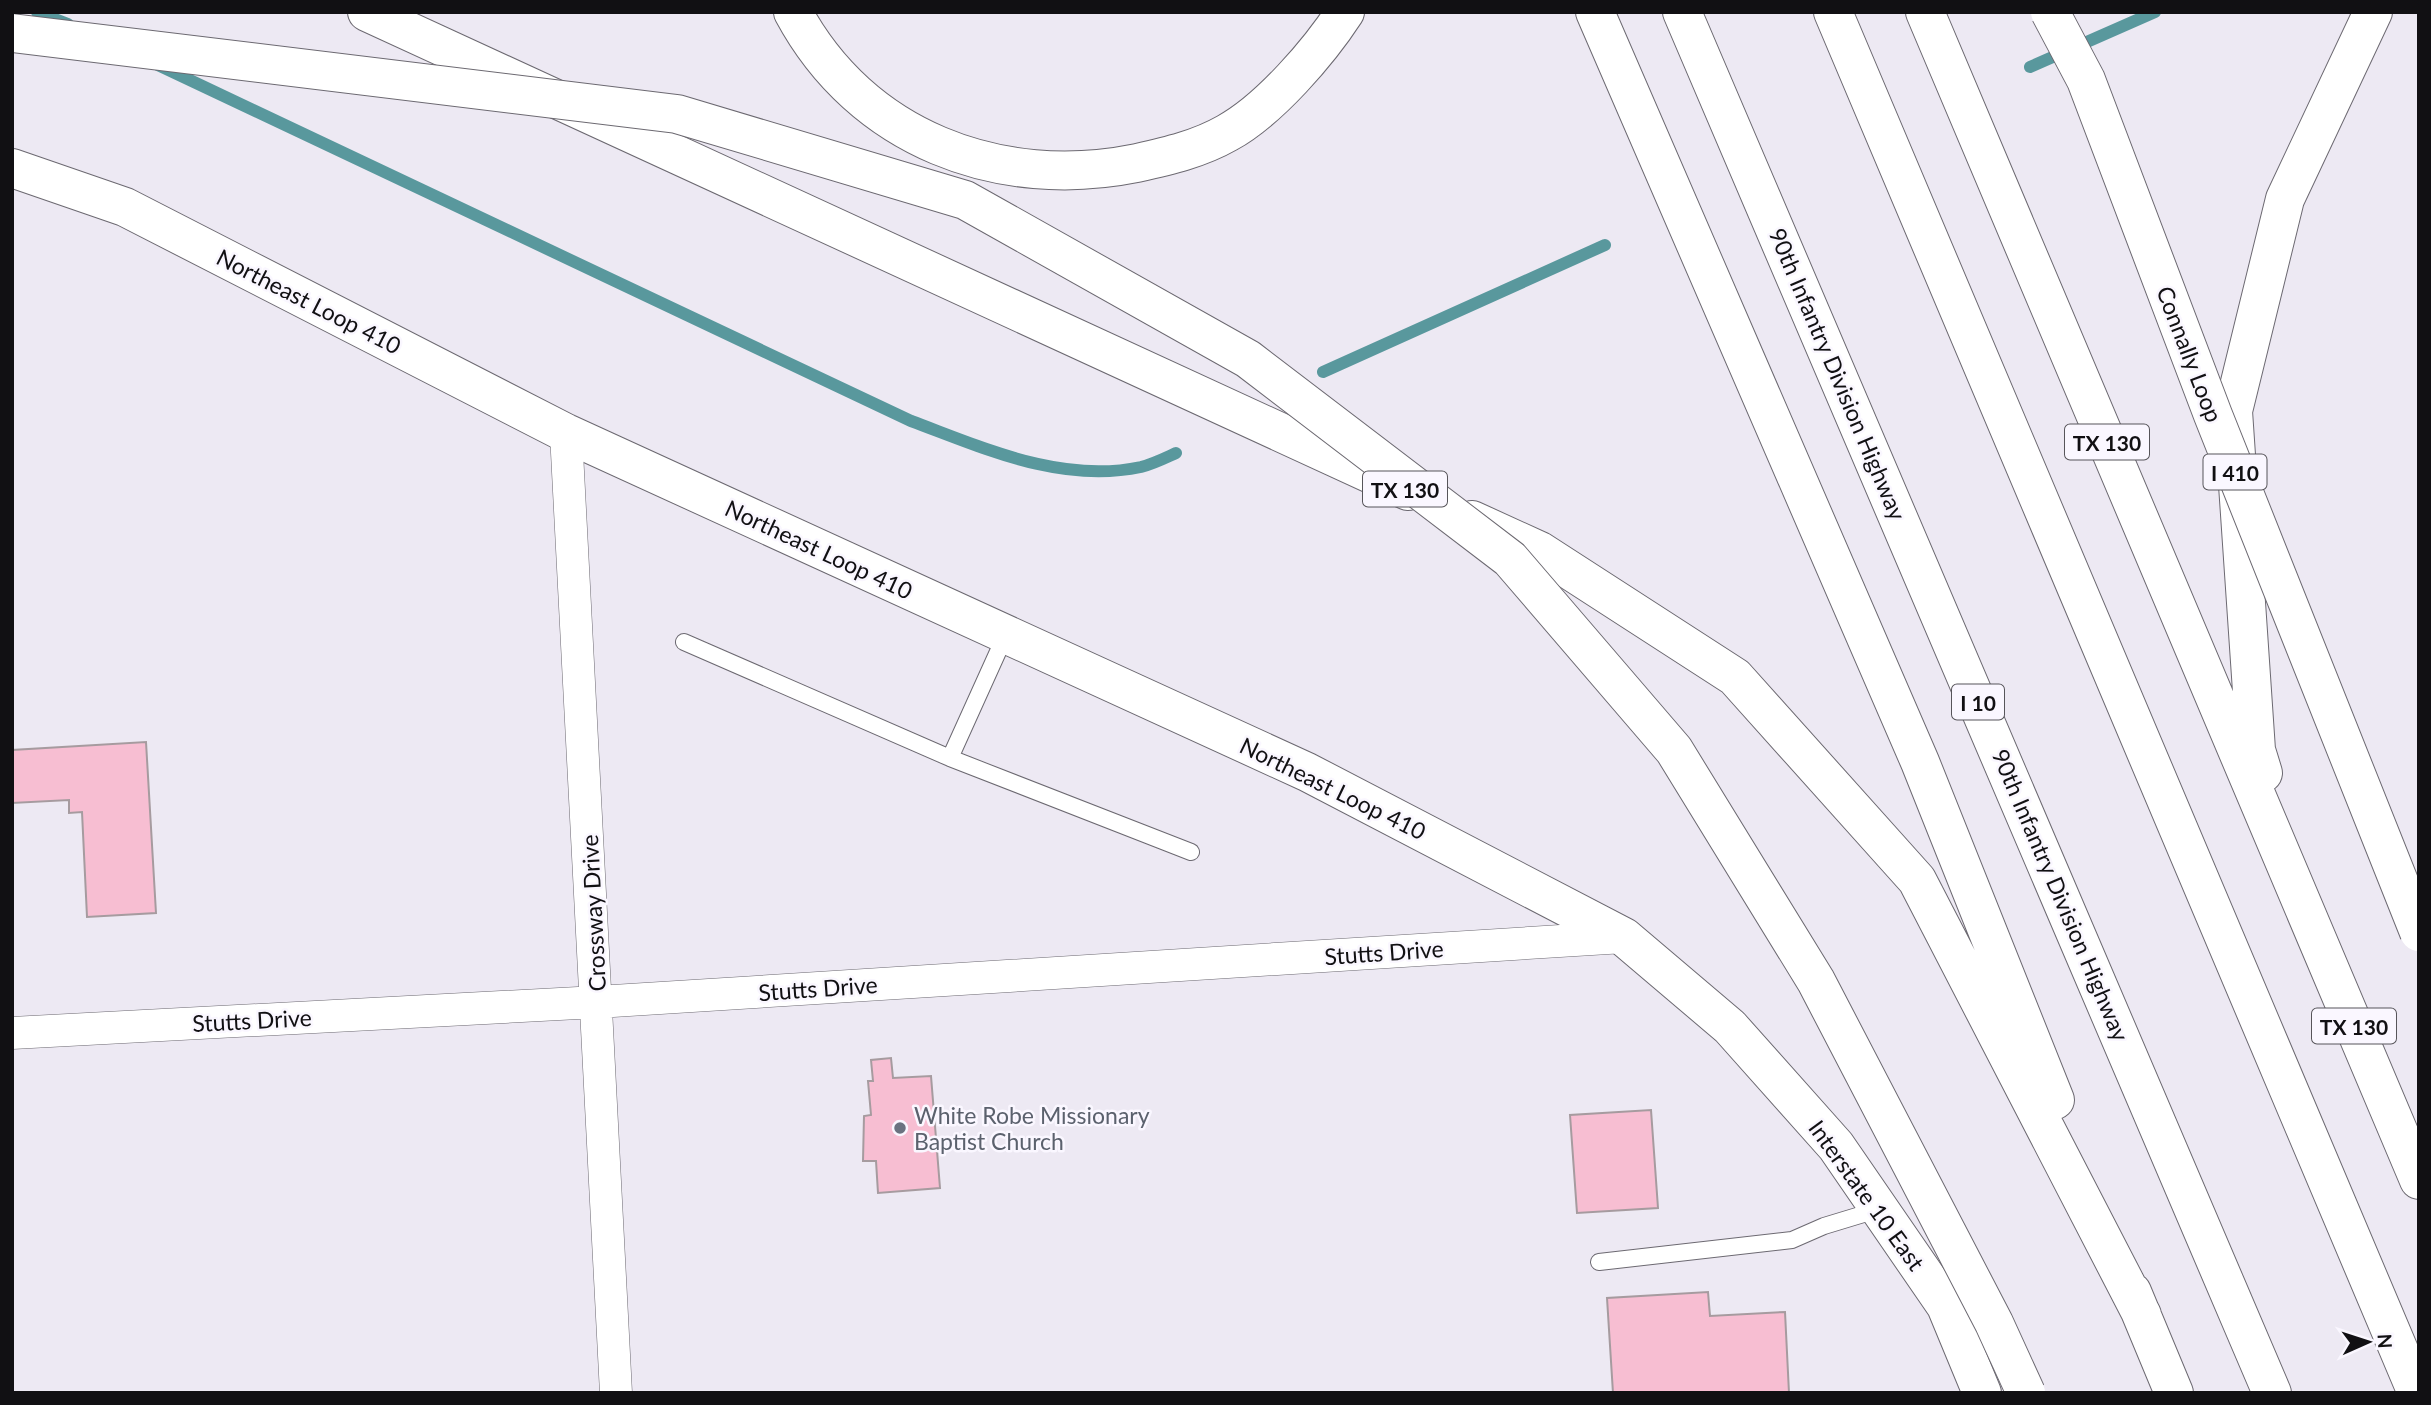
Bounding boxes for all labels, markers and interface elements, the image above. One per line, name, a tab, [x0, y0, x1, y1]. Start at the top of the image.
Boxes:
street label: 90th Infantry Division Highway	[1764, 224, 1912, 524]
street label: Northeast Loop 410	[212, 242, 406, 360]
street label: Connally Loop	[2151, 282, 2229, 426]
road number: TX 130	[2065, 424, 2149, 460]
road number: I 410	[2204, 454, 2266, 490]
road number: TX 130	[1363, 472, 1447, 506]
street label: Northeast Loop 410	[721, 493, 917, 605]
road number: I 10	[1952, 684, 2004, 720]
street label: Northeast Loop 410	[1236, 731, 1430, 845]
street label: 90th Infantry Division Highway	[1987, 745, 2135, 1045]
street label: Crossway Drive	[575, 834, 611, 992]
street label: Stutts Drive	[1323, 934, 1445, 970]
street label: Stutts Drive	[757, 970, 879, 1006]
street label: Stutts Drive	[192, 1003, 312, 1037]
road number: TX 130	[2312, 1009, 2396, 1044]
place label: White Robe Missionary Baptist Church	[914, 1101, 1150, 1155]
street label: Interstate 10 East	[1803, 1115, 1931, 1276]
marker: White Robe Missionary Baptist Church	[892, 1120, 908, 1136]
north arrow	[2333, 1307, 2403, 1377]
text: N	[2374, 1333, 2397, 1349]

